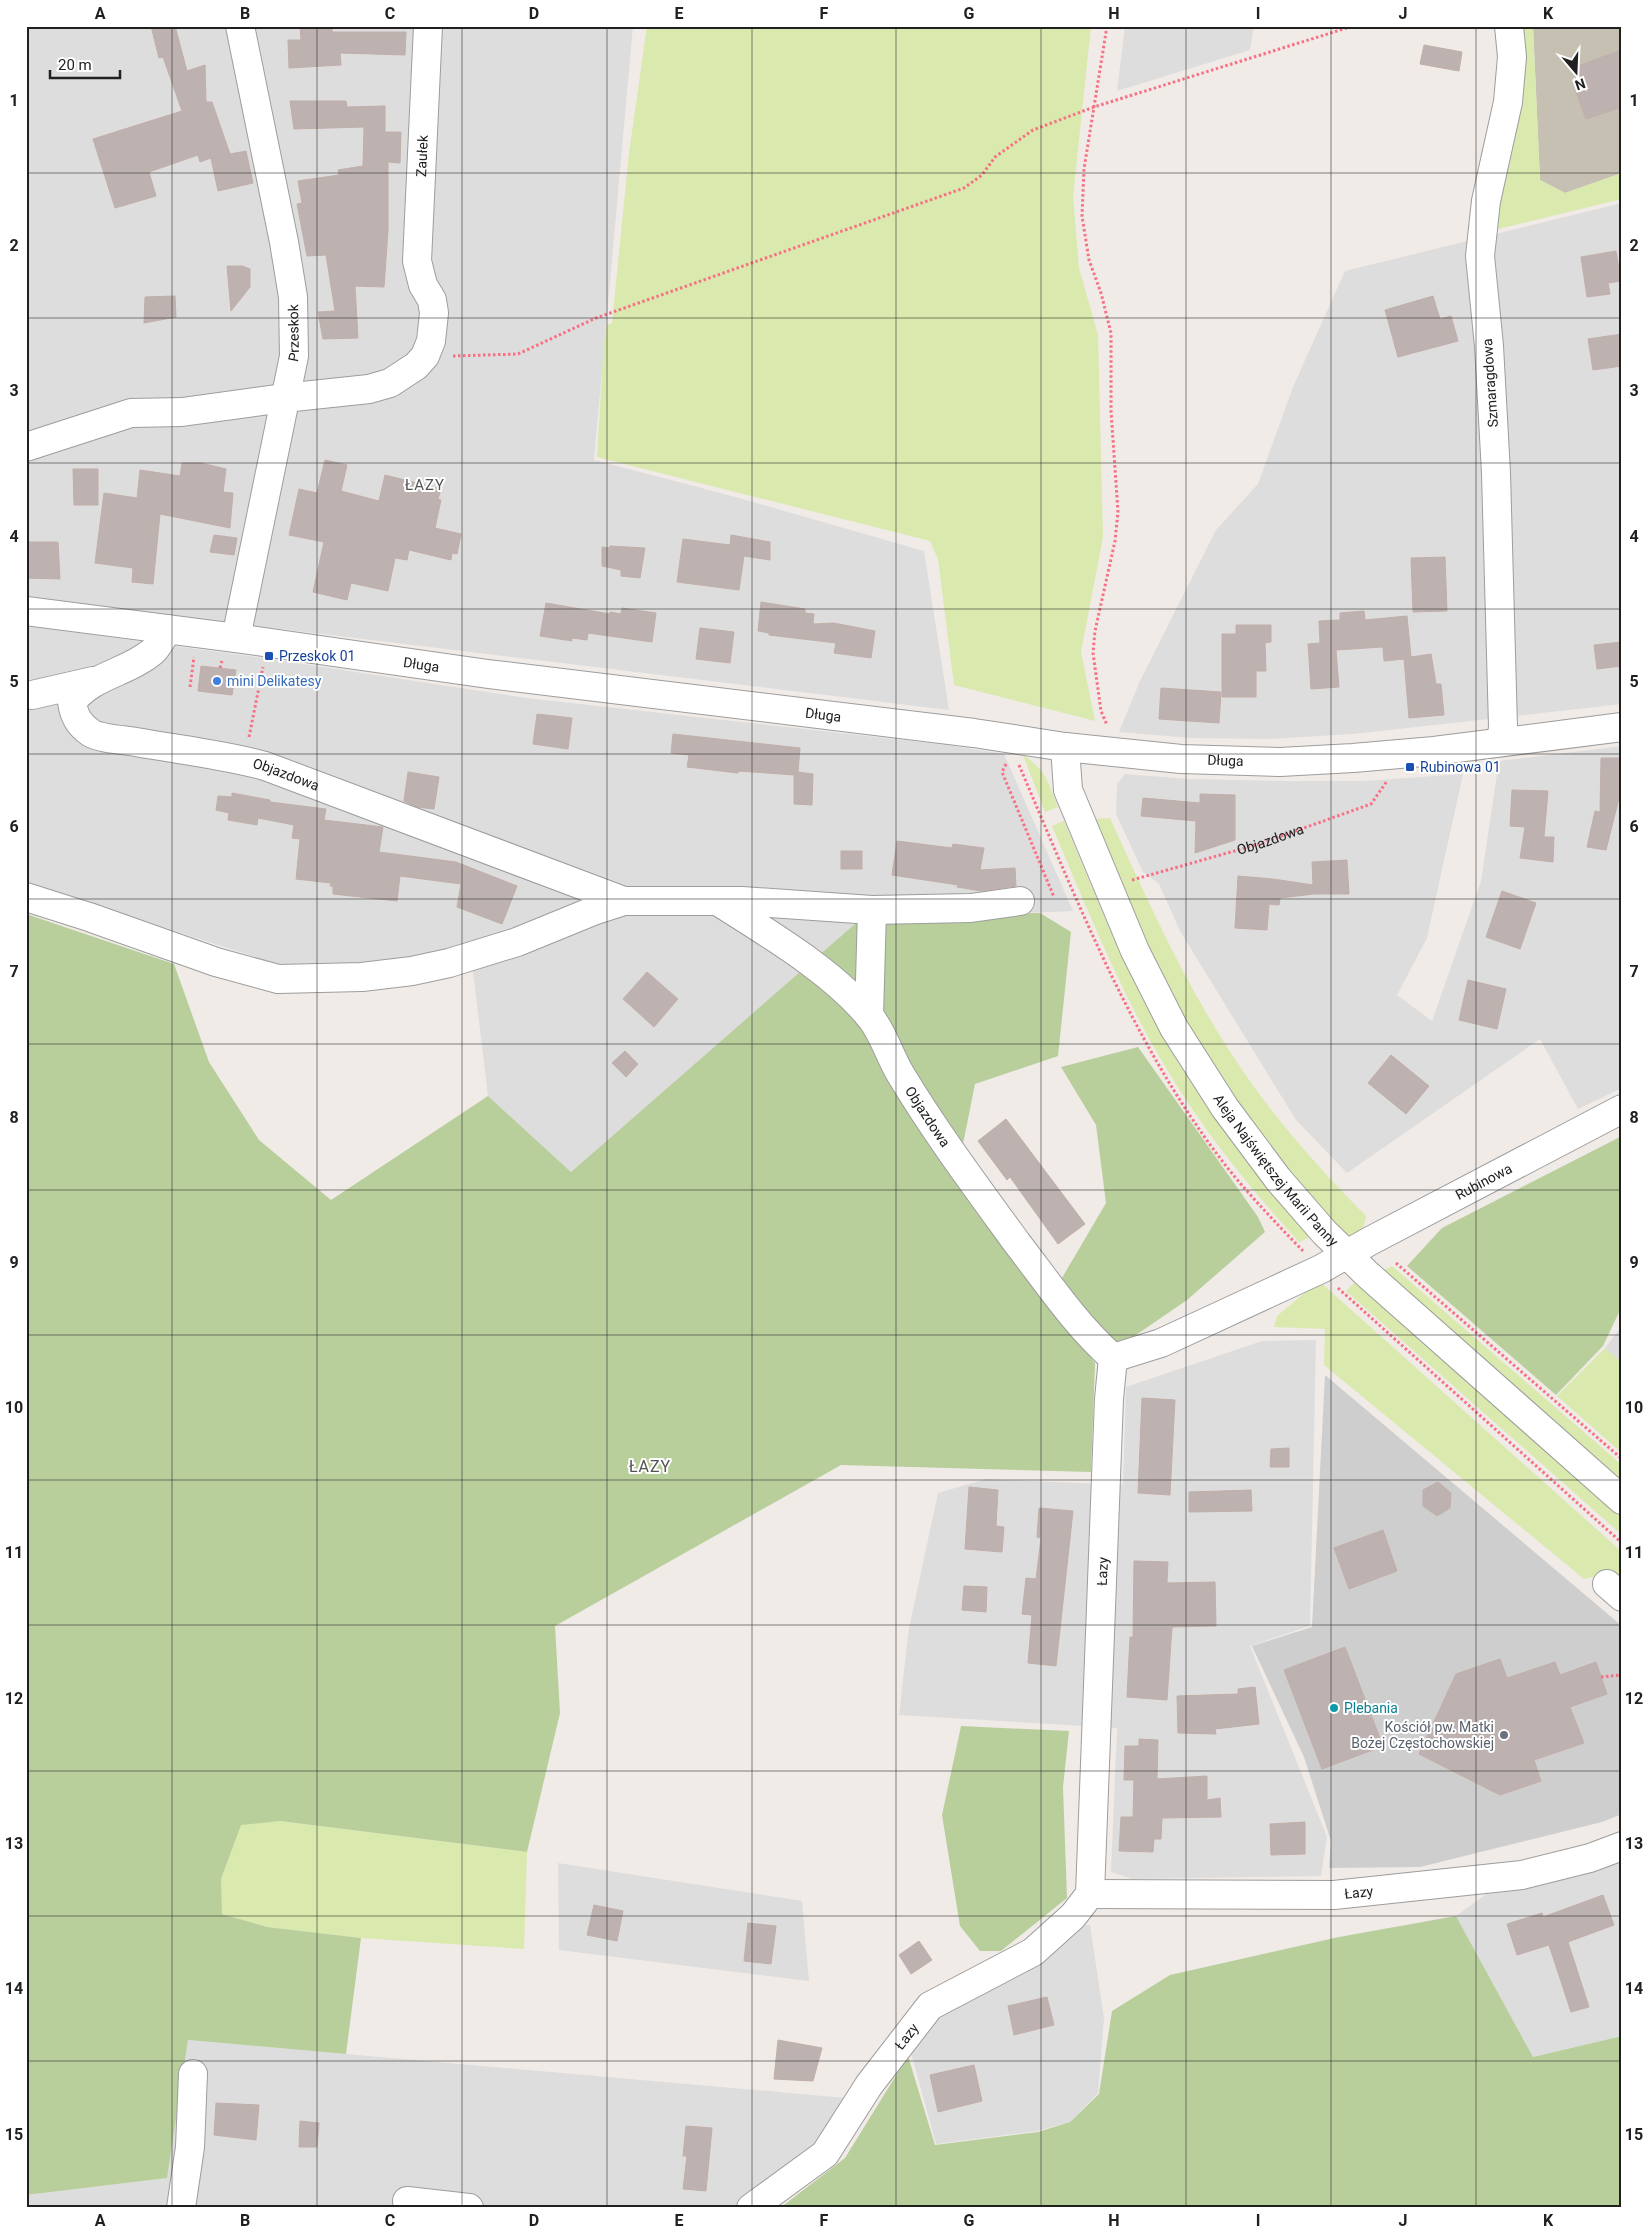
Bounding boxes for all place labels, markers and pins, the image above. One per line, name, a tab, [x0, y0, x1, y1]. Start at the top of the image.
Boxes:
place label: Przeskok 01	[279, 648, 355, 664]
marker: Przeskok 01	[263, 650, 275, 662]
place label: mini Delikatesy	[227, 673, 322, 689]
marker: mini Delikatesy	[211, 675, 223, 687]
place label: Rubinowa 01	[1420, 759, 1501, 775]
marker: Rubinowa 01	[1404, 761, 1416, 773]
place label: Plebania	[1344, 1700, 1398, 1716]
marker: Plebania	[1328, 1702, 1340, 1714]
place label: Kościół pw. Matki Bożej Częstochowskiej	[1351, 1719, 1494, 1751]
marker: Kościół pw. Matki Bożej Częstochowskiej	[1498, 1729, 1510, 1741]

